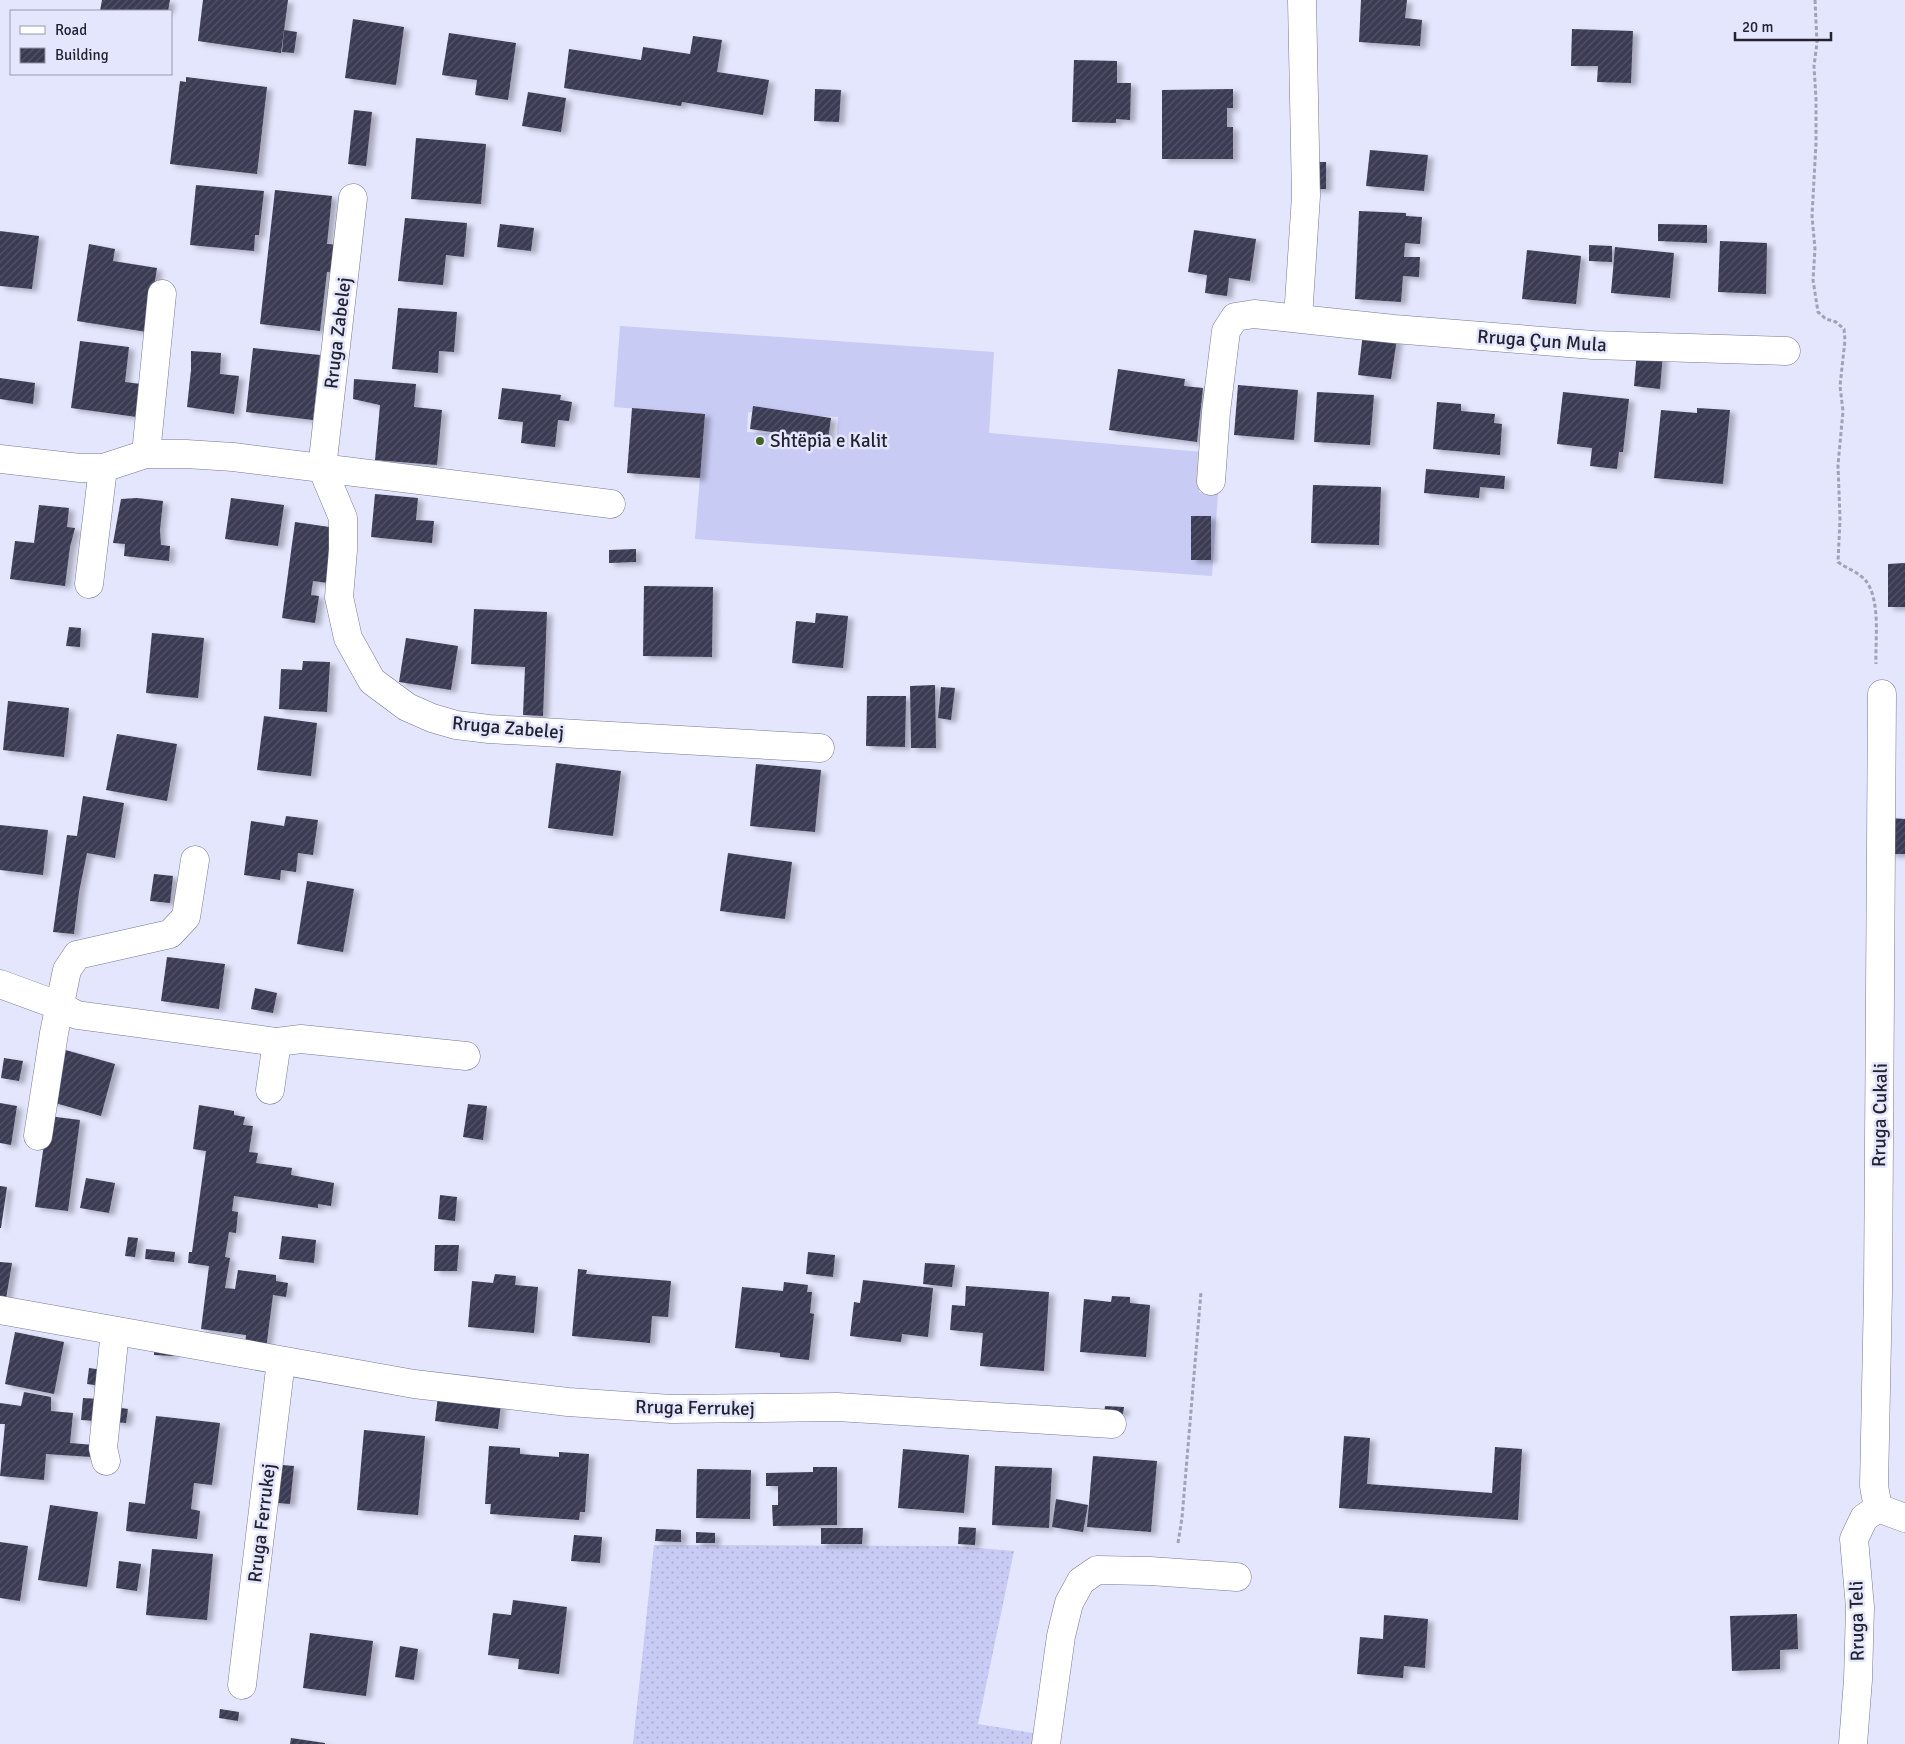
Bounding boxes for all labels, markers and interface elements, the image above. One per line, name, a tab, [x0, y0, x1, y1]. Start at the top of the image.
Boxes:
legend	[10, 10, 172, 75]
scale bar	[1735, 10, 1831, 42]
text: 20 m	[1742, 18, 1773, 36]
text: Road	[55, 21, 87, 39]
text: Building	[55, 46, 109, 64]
street label: Rruga Zabelej	[319, 276, 357, 390]
street label: Rruga Çun Mula	[1476, 324, 1608, 358]
place label: Shtëpia e Kalit	[770, 429, 888, 453]
marker: Shtëpia e Kalit	[754, 435, 766, 447]
street label: Rruga Zabelej	[451, 711, 565, 745]
street label: Rruga Cukali	[1867, 1063, 1893, 1167]
street label: Rruga Ferrukej	[635, 1395, 755, 1421]
street label: Rruga Ferrukej	[243, 1462, 281, 1584]
street label: Rruga Teli	[1844, 1581, 1870, 1661]

